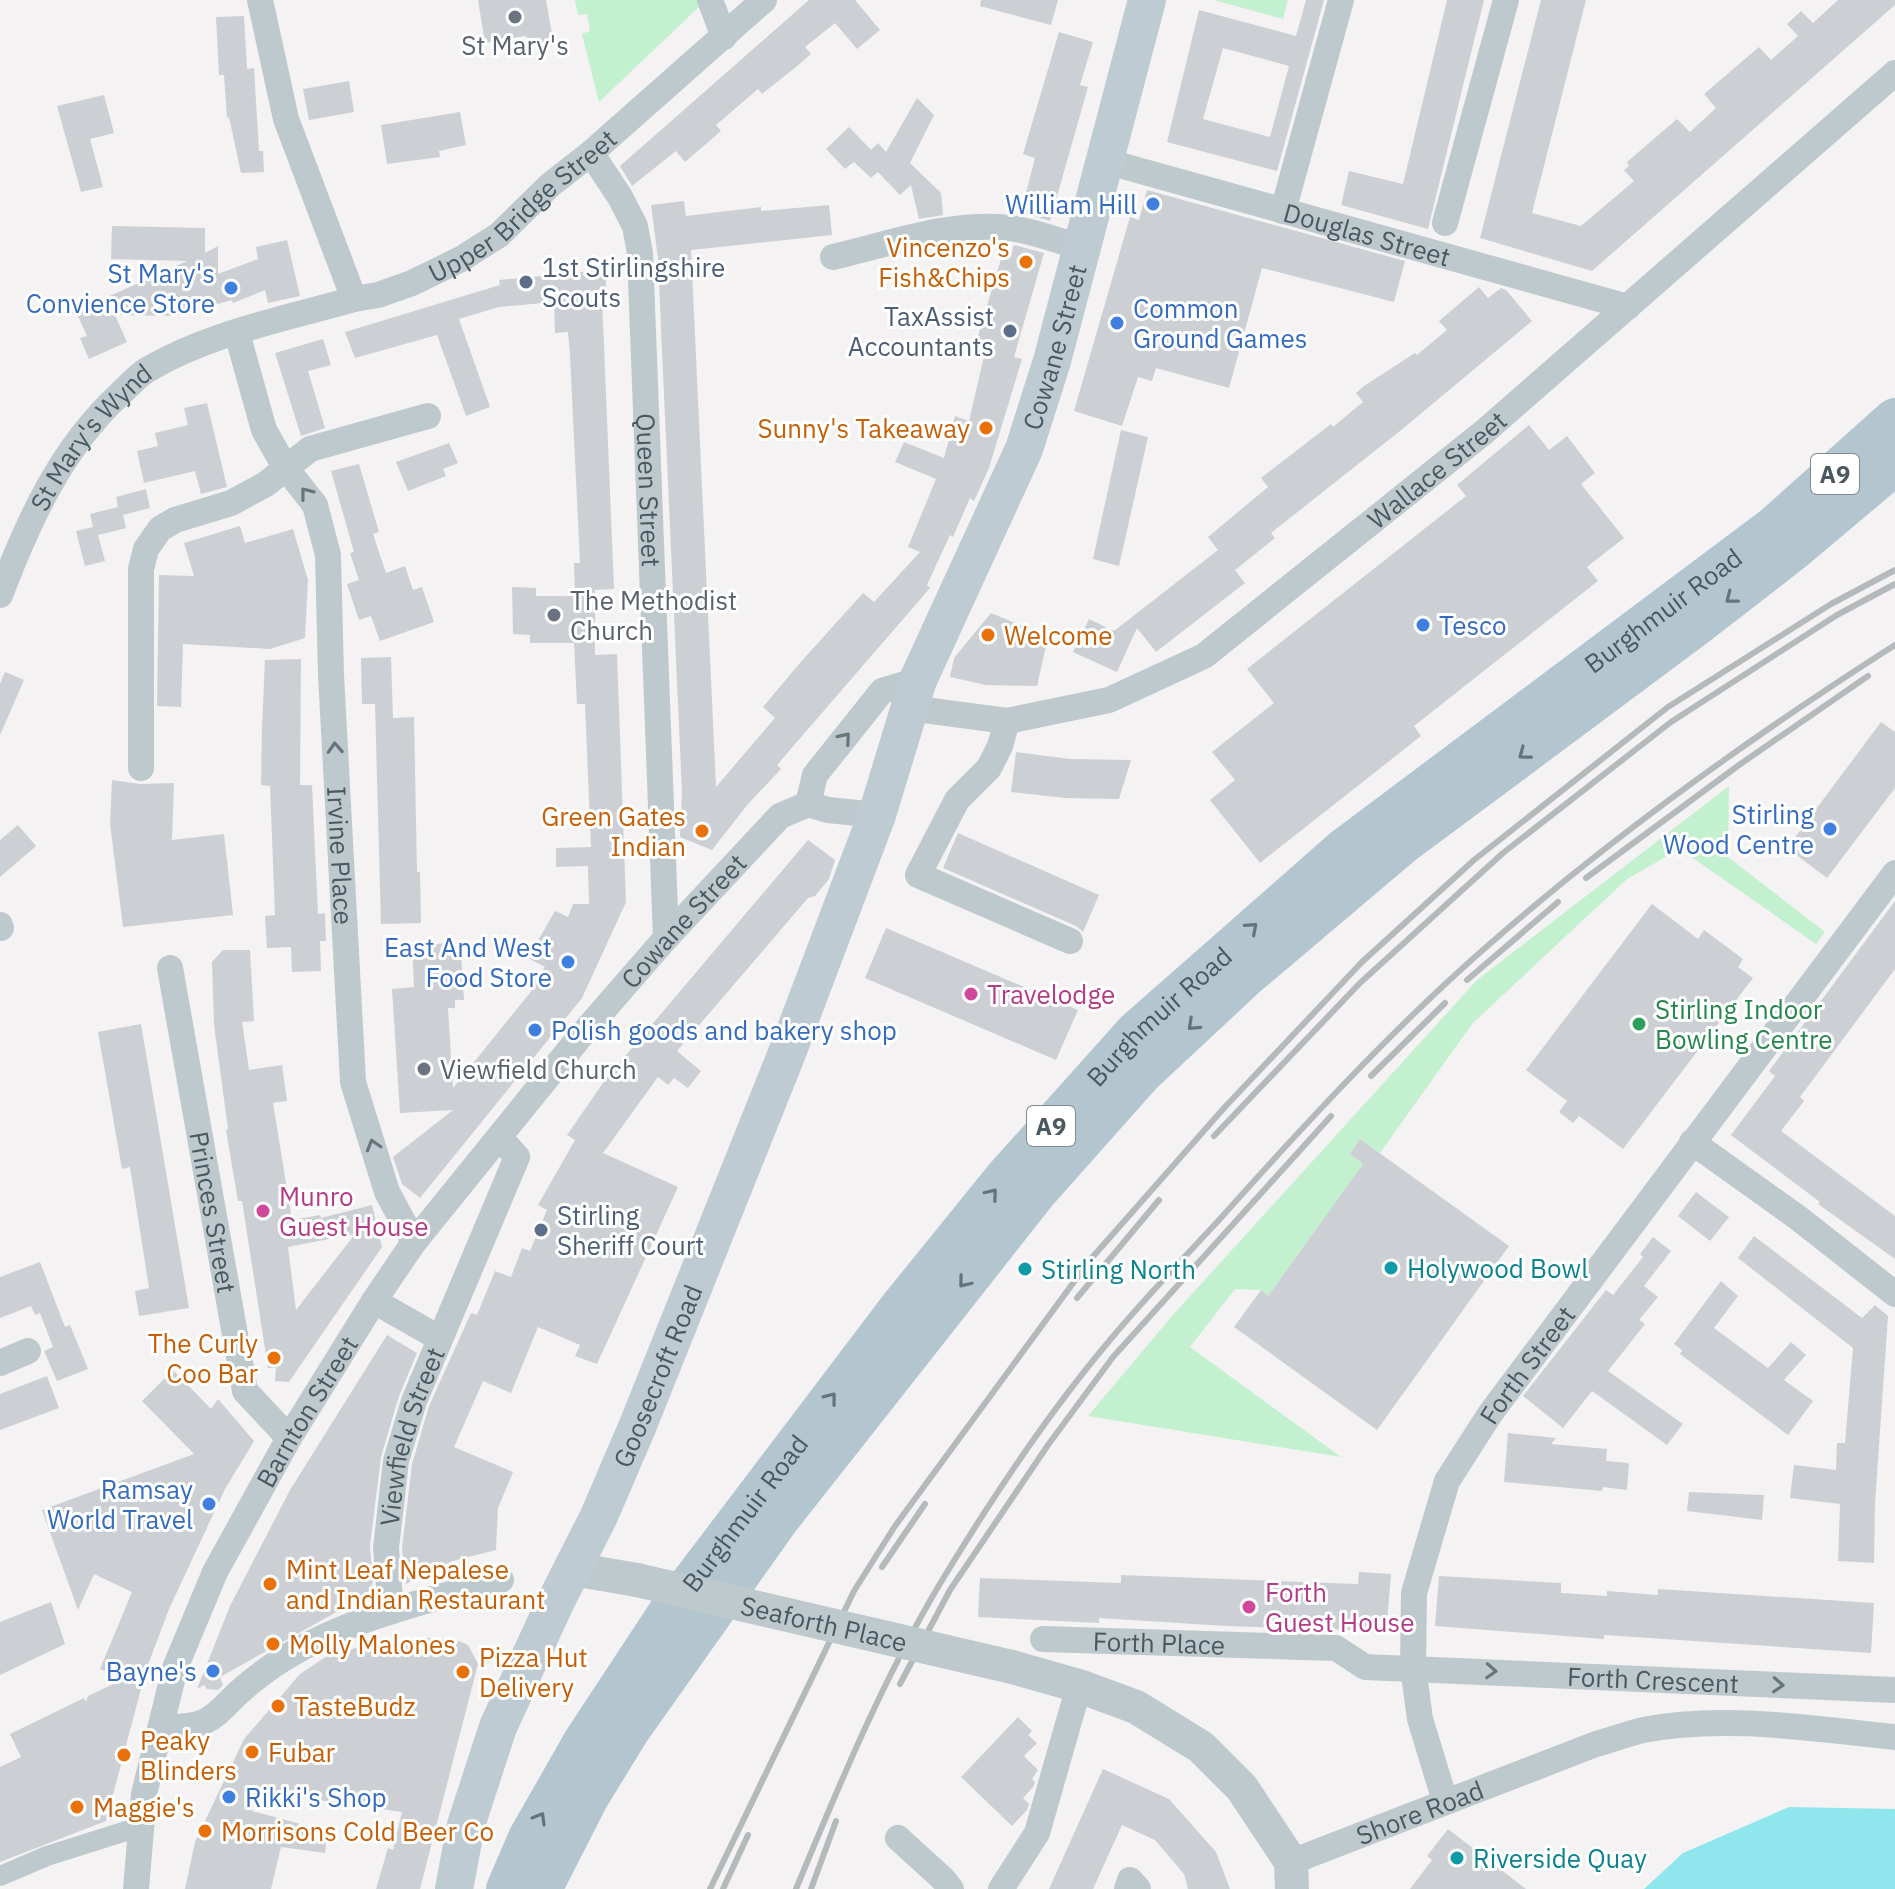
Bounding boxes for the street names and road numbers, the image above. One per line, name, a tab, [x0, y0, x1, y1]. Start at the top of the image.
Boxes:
street label: Upper Bridge Street	[422, 121, 623, 289]
street label: Douglas Street	[1280, 195, 1454, 274]
street label: Cowane Street	[1014, 261, 1094, 434]
street label: St Mary's Wynd	[22, 355, 158, 516]
street label: Wallace Street	[1360, 403, 1514, 536]
street label: Queen Street	[629, 412, 669, 568]
road number: A9	[1811, 454, 1859, 494]
street label: Burghmuir Road	[1577, 540, 1749, 680]
street label: Irvine Place	[320, 785, 361, 926]
street label: Cowane Street	[613, 846, 753, 995]
street label: Burghmuir Road	[1079, 939, 1239, 1093]
road number: A9	[1027, 1106, 1075, 1146]
street label: Princes Street	[182, 1129, 244, 1296]
street label: Goosecroft Road	[605, 1279, 710, 1473]
street label: Forth Street	[1471, 1299, 1582, 1430]
street label: Barnton Street	[248, 1329, 365, 1493]
street label: Viewfield Street	[372, 1342, 452, 1528]
street label: Burghmuir Road	[674, 1428, 815, 1598]
street label: Seaforth Place	[737, 1588, 911, 1659]
street label: Forth Place	[1092, 1624, 1225, 1662]
street label: Forth Crescent	[1566, 1659, 1739, 1700]
street label: Shore Road	[1351, 1772, 1488, 1852]

